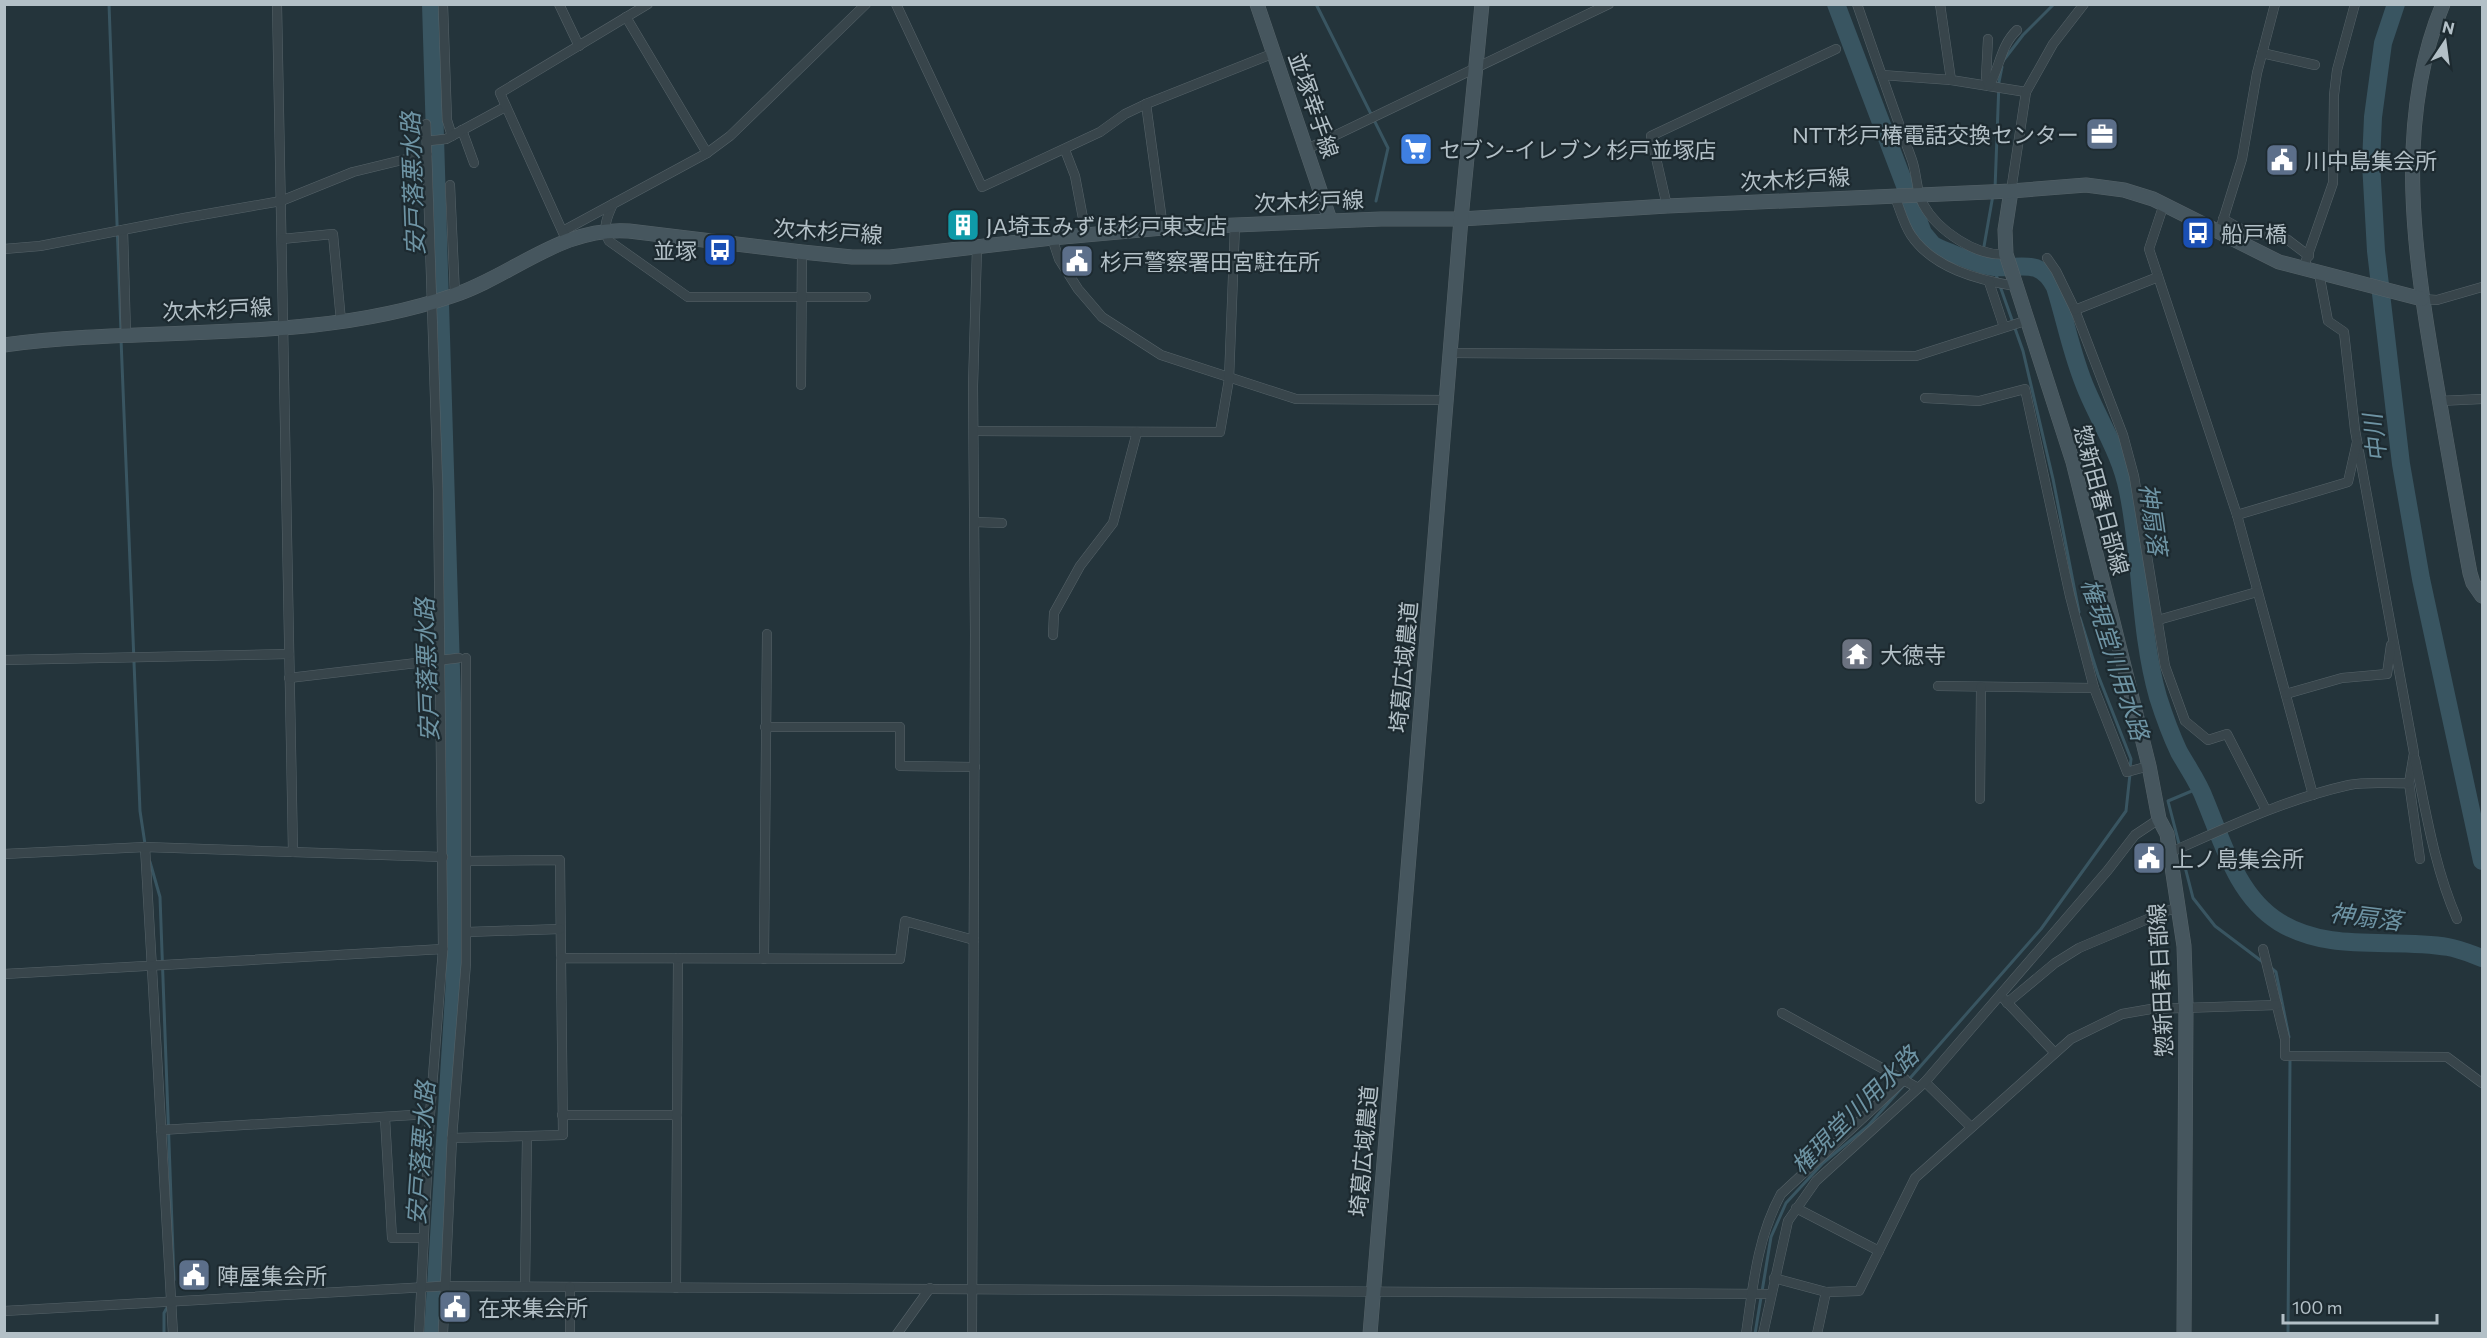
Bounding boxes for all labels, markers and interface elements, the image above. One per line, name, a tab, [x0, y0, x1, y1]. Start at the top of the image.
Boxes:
north arrow	[2415, 12, 2475, 72]
text: N	[2441, 16, 2456, 38]
street label: 並塚幸手線	[1283, 49, 1345, 161]
water label: 安戸落悪水路	[395, 110, 429, 256]
office icon: NTT杉戸椿電話交換センター	[2084, 116, 2120, 152]
place label: NTT杉戸椿電話交換センター	[1792, 121, 2079, 148]
supermarket icon: セブン-イレブン 杉戸並塚店	[1398, 131, 1434, 167]
place label: セブン-イレブン 杉戸並塚店	[1439, 136, 1717, 163]
public building icon: 川中島集会所	[2264, 142, 2300, 178]
place label: 川中島集会所	[2305, 147, 2437, 174]
street label: 次木杉戸線	[1739, 163, 1851, 195]
street label: 次木杉戸線	[1254, 186, 1364, 216]
building icon: JA埼玉みずほ杉戸東支店	[945, 207, 981, 243]
place label: JA埼玉みずほ杉戸東支店	[986, 212, 1228, 239]
street label: 次木杉戸線	[772, 214, 884, 248]
bus stop icon: 船戸橋	[2180, 215, 2216, 251]
place label: 船戸橋	[2221, 220, 2287, 247]
bus stop icon: 並塚	[702, 232, 738, 268]
place label: 並塚	[653, 237, 697, 264]
public building icon: 杉戸警察署田宮駐在所	[1059, 243, 1095, 279]
place label: 杉戸警察署田宮駐在所	[1100, 248, 1320, 275]
street label: 次木杉戸線	[161, 293, 273, 325]
water label: 中川	[2356, 409, 2391, 464]
street label: 惣新田春日部線	[2069, 422, 2135, 578]
water label: 神扇落	[2135, 481, 2174, 561]
water label: 権現堂川用水路	[2076, 575, 2156, 745]
water label: 安戸落悪水路	[409, 596, 443, 742]
street label: 埼葛広域農道	[1384, 600, 1422, 734]
temple icon: 大徳寺	[1839, 636, 1875, 672]
place label: 大徳寺	[1880, 641, 1946, 668]
public building icon: 上ノ島集会所	[2131, 840, 2167, 876]
place label: 上ノ島集会所	[2172, 845, 2304, 872]
water label: 神扇落	[2329, 897, 2407, 935]
street label: 惣新田春日部線	[2142, 902, 2178, 1058]
water label: 権現堂川用水路	[1784, 1039, 1925, 1180]
water label: 安戸落悪水路	[401, 1078, 440, 1226]
street label: 埼葛広域農道	[1344, 1084, 1382, 1218]
public building icon: 陣屋集会所	[176, 1257, 212, 1293]
place label: 陣屋集会所	[217, 1262, 327, 1289]
scale bar	[2283, 1287, 2438, 1325]
public building icon: 在来集会所	[437, 1289, 473, 1325]
place label: 在来集会所	[478, 1294, 588, 1321]
text: 100 m	[2292, 1296, 2342, 1318]

